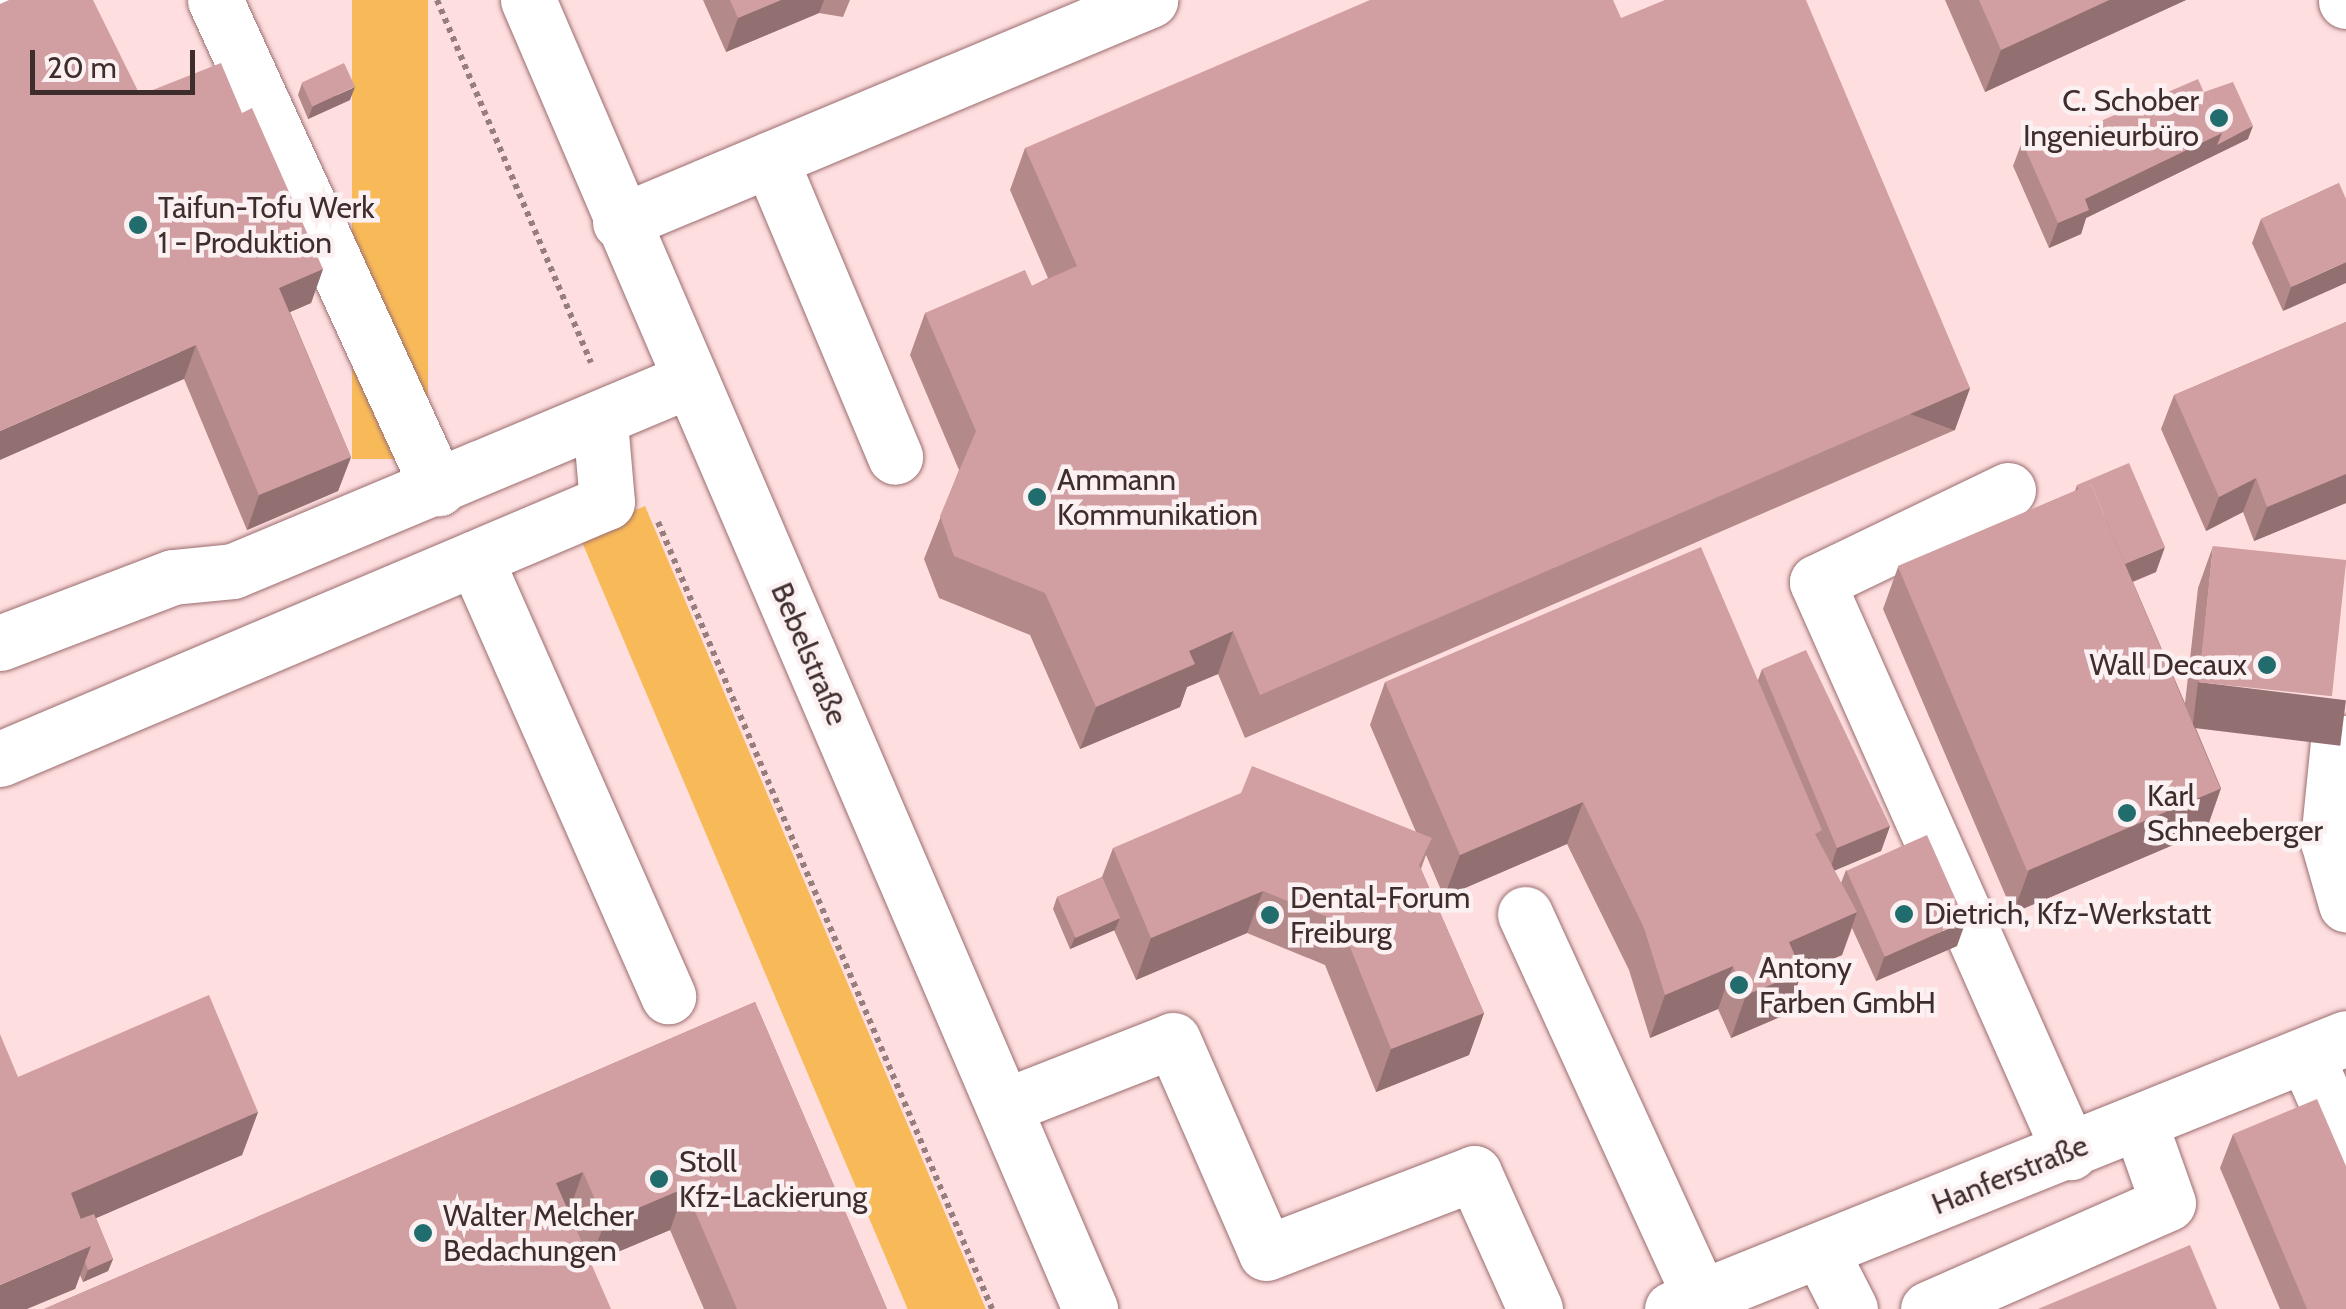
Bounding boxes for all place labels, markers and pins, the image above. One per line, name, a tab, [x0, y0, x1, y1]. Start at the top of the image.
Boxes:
place label: C. Schober Ingenieurbüro	[2023, 83, 2199, 154]
marker: C. Schober Ingenieurbüro	[2208, 107, 2230, 129]
place label: Taifun-Tofu Werk 1 - Produktion	[158, 190, 375, 260]
marker: Taifun-Tofu Werk 1 - Produktion	[127, 214, 149, 236]
place label: Ammann Kommunikation	[1057, 462, 1258, 532]
marker: Ammann Kommunikation	[1026, 486, 1048, 508]
place label: Wall Decaux	[2090, 647, 2247, 683]
marker: Wall Decaux	[2256, 654, 2278, 676]
place label: Karl Schneeberger	[2147, 778, 2323, 848]
marker: Karl Schneeberger	[2116, 802, 2138, 824]
place label: Dental-Forum Freiburg	[1290, 880, 1470, 950]
place label: Dietrich, Kfz-Werkstatt	[1924, 896, 2211, 932]
marker: Dietrich, Kfz-Werkstatt	[1893, 903, 1915, 925]
marker: Dental-Forum Freiburg	[1259, 904, 1281, 926]
place label: Antony Farben GmbH	[1759, 950, 1936, 1020]
marker: Antony Farben GmbH	[1728, 974, 1750, 996]
place label: Stoll Kfz-Lackierung	[679, 1144, 867, 1214]
marker: Stoll Kfz-Lackierung	[648, 1168, 670, 1190]
place label: Walter Melcher Bedachungen	[443, 1198, 634, 1268]
marker: Walter Melcher Bedachungen	[412, 1222, 434, 1244]

